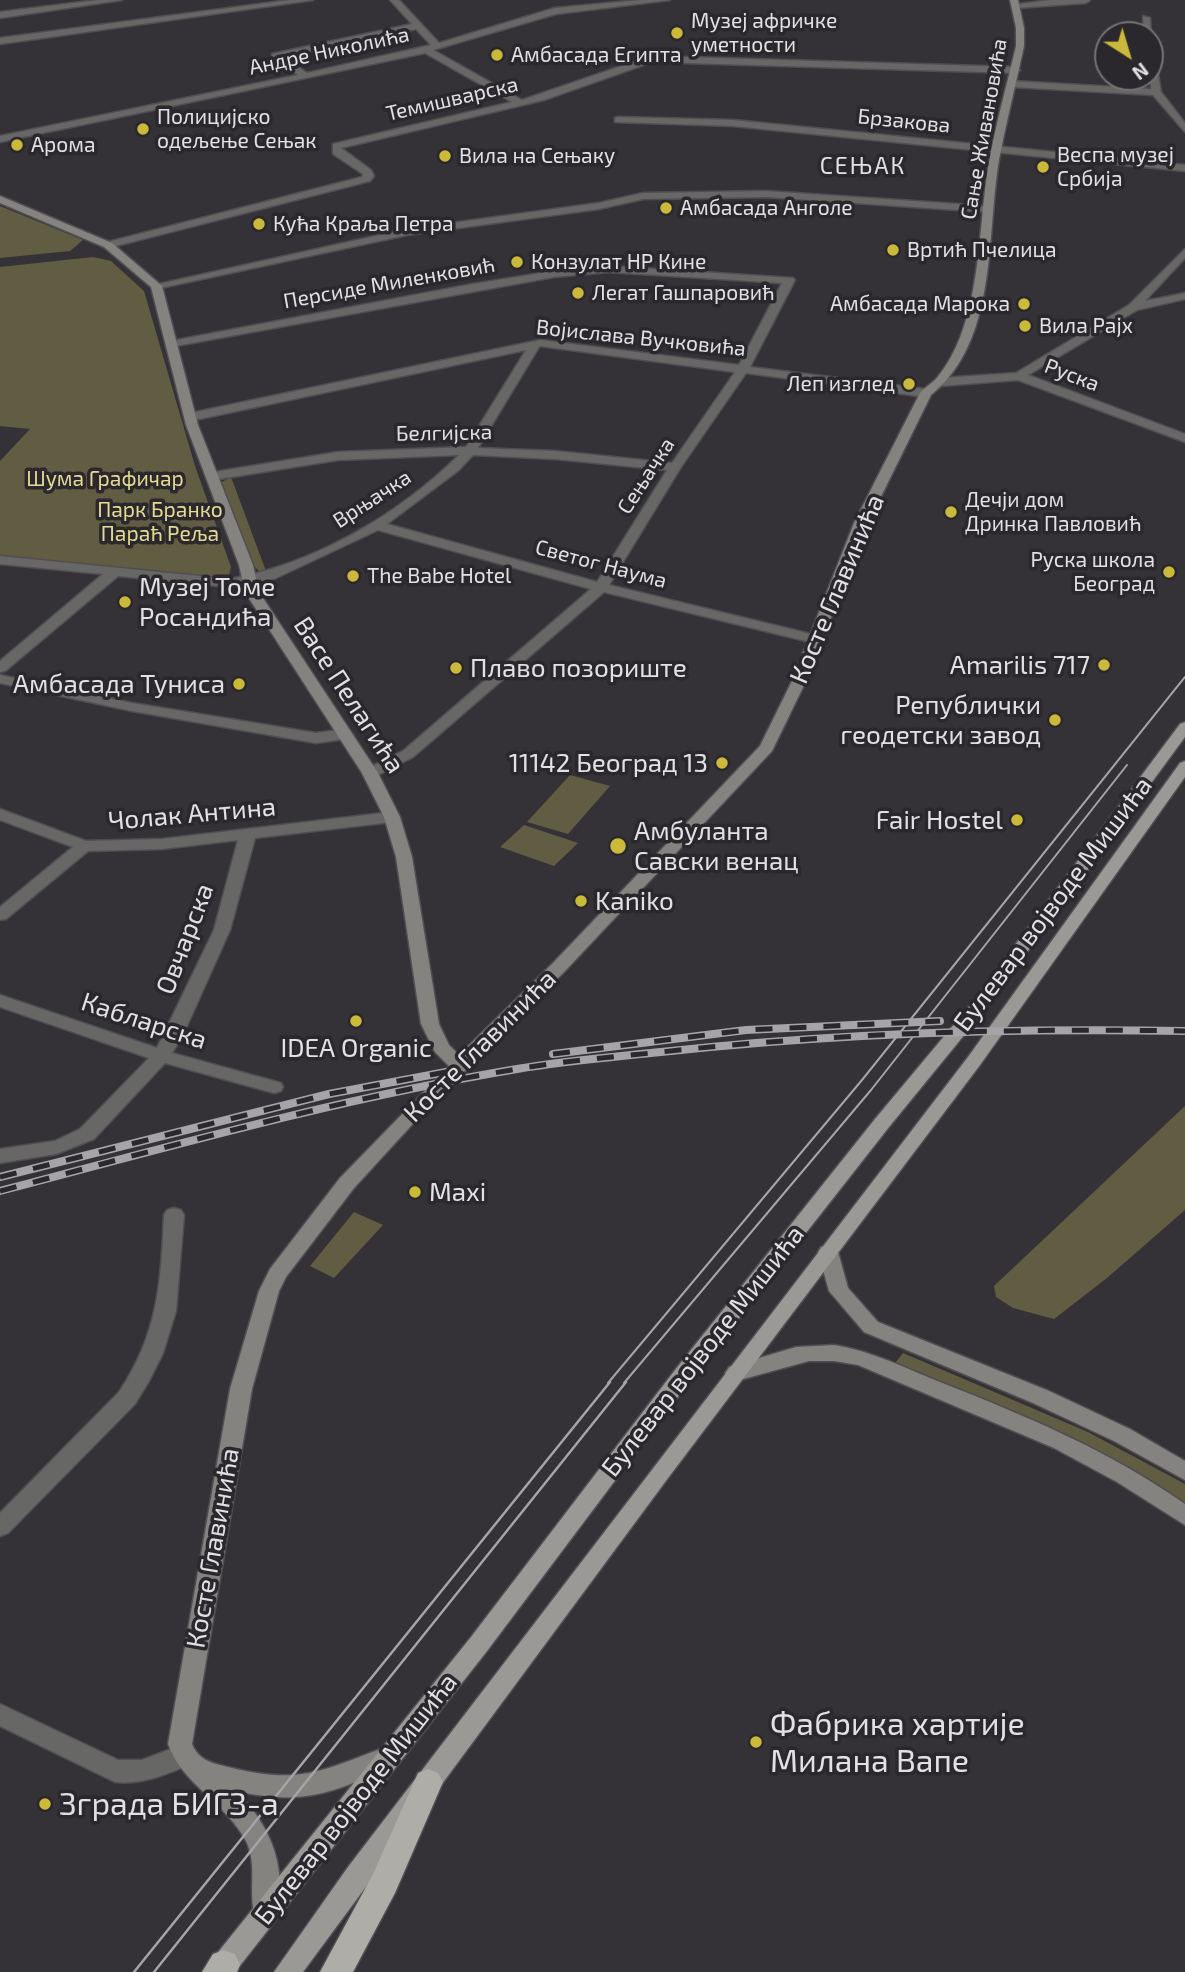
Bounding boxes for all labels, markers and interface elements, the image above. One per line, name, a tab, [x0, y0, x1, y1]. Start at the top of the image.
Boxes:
place label: Музеј афричке уметности	[691, 8, 837, 58]
north arrow	[1094, 21, 1164, 91]
street label: Андре Николића	[247, 22, 411, 80]
marker: Музеј афричке уметности	[669, 25, 685, 41]
street label: Сање Живановића	[956, 37, 1012, 221]
place label: Амбасада Египта	[511, 42, 682, 68]
marker: Амбасада Египта	[489, 47, 505, 63]
text: N	[1128, 58, 1153, 85]
street label: Темишварска	[383, 72, 521, 126]
place label: Полицијско одељење Сењак	[157, 104, 317, 154]
street label: Брзакова	[856, 104, 952, 138]
marker: Полицијско одељење Сењак	[135, 121, 151, 137]
place label: Арома	[31, 132, 96, 158]
marker: Арома	[9, 137, 25, 153]
place label: Веспа музеј Србија	[1057, 142, 1174, 192]
place label: Вила на Сењаку	[459, 143, 615, 169]
marker: Вила на Сењаку	[437, 148, 453, 164]
district label: СЕЊАК	[820, 152, 906, 180]
marker: Веспа музеј Србија	[1035, 159, 1051, 175]
place label: Амбасада Анголе	[680, 195, 853, 221]
marker: Амбасада Анголе	[658, 200, 674, 216]
place label: Кућа Краља Петра	[273, 211, 454, 237]
marker: Кућа Краља Петра	[251, 216, 267, 232]
place label: Вртић Пчелица	[907, 237, 1057, 263]
marker: Вртић Пчелица	[885, 242, 901, 258]
place label: Конзулат НР Кине	[531, 249, 706, 275]
street label: Персиде Миленковић	[281, 252, 497, 314]
marker: Конзулат НР Кине	[509, 254, 525, 270]
place label: Легат Гашпаровић	[592, 280, 774, 306]
marker: Легат Гашпаровић	[570, 285, 586, 301]
place label: Амбасада Марока	[830, 291, 1010, 317]
marker: Амбасада Марока	[1016, 296, 1032, 312]
place label: Вила Рајх	[1039, 313, 1133, 339]
street label: Војислава Вучковића	[535, 314, 747, 362]
marker: Вила Рајх	[1017, 318, 1033, 334]
street label: Руска	[1041, 353, 1103, 397]
place label: Леп изглед	[787, 371, 895, 397]
marker: Леп изглед	[901, 376, 917, 392]
street label: Белгијска	[396, 420, 492, 446]
street label: Сењачка	[612, 433, 680, 519]
street label: Врњачка	[328, 464, 416, 534]
park label: Шума Графичар	[26, 466, 184, 492]
place label: Дечји дом Дринка Павловић	[965, 487, 1141, 537]
street label: Косте Главинића	[783, 490, 891, 688]
park label: Парк Бранко Параћ Реља	[97, 497, 223, 547]
marker: Дечји дом Дринка Павловић	[943, 504, 959, 520]
street label: Светог Наума	[532, 534, 670, 594]
place label: Руска школа Београд	[1030, 547, 1155, 597]
place label: The Babe Hotel	[367, 563, 511, 589]
marker: Руска школа Београд	[1161, 564, 1177, 580]
marker: The Babe Hotel	[345, 568, 361, 584]
place label: Музеј Томе Росандића	[139, 571, 275, 632]
marker: Музеј Томе Росандића	[117, 594, 133, 610]
street label: Васе Пелагића	[287, 611, 411, 779]
place label: Amarilis 717	[950, 649, 1090, 681]
place label: Плаво позориште	[470, 652, 687, 684]
marker: Amarilis 717	[1096, 657, 1112, 673]
marker: Плаво позориште	[448, 660, 464, 676]
place label: Амбасада Туниса	[13, 668, 225, 700]
marker: Амбасада Туниса	[231, 676, 247, 692]
place label: Републички геодетски завод	[840, 689, 1041, 750]
marker: Републички геодетски завод	[1047, 712, 1063, 728]
place label: 11142 Београд 13	[509, 747, 708, 779]
marker: 11142 Београд 13	[714, 755, 730, 771]
street label: Булевар војводе Мишића	[947, 771, 1159, 1037]
street label: Чолак Антина	[107, 791, 277, 837]
place label: Fair Hostel	[876, 804, 1003, 836]
marker: Fair Hostel	[1009, 812, 1025, 828]
place label: Амбуланта Савски венац	[634, 815, 799, 876]
marker: Амбуланта Савски венац	[608, 836, 628, 856]
street label: Овчарска	[150, 879, 220, 999]
place label: Kaniko	[595, 885, 674, 917]
marker: Kaniko	[573, 893, 589, 909]
street label: Косте Главинића	[397, 963, 563, 1129]
street label: Кабларска	[77, 986, 211, 1056]
marker: IDEA Organic	[348, 1013, 364, 1029]
place label: IDEA Organic	[280, 1032, 432, 1064]
place label: Maxi	[429, 1176, 486, 1208]
marker: Maxi	[407, 1184, 423, 1200]
street label: Булевар војводе Мишића	[595, 1219, 811, 1483]
street label: Косте Главинића	[180, 1446, 246, 1650]
street label: Булевар војводе Мишића	[248, 1667, 464, 1931]
place label: Фабрика хартије Милана Вапе	[770, 1705, 1025, 1780]
marker: Фабрика хартије Милана Вапе	[748, 1734, 764, 1750]
place label: Зграда БИГЗ-а	[59, 1785, 279, 1823]
marker: Зграда БИГЗ-а	[37, 1796, 53, 1812]

